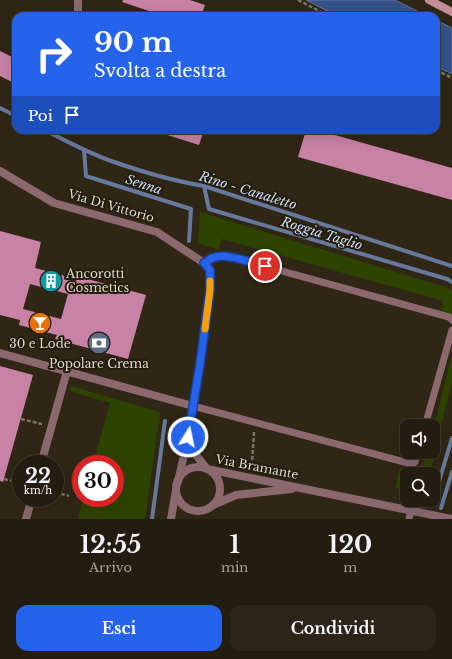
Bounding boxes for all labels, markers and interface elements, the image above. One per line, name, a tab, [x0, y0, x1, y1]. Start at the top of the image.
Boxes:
text: 90 m	[94, 25, 172, 60]
icon: right	[28, 28, 80, 80]
text: Svolta a destra	[94, 60, 226, 82]
icon: arrive	[61, 104, 83, 126]
text: Poi	[28, 106, 53, 125]
water label: Rino - Canaletto	[196, 167, 299, 213]
water label: Senna	[123, 171, 164, 198]
street label: Via Di Vittorio	[65, 186, 156, 225]
water label: Roggia Taglio	[278, 213, 365, 254]
pin	[248, 249, 282, 283]
icon: arrive	[254, 255, 276, 277]
place label: Ancorotti Cosmetics	[65, 266, 129, 295]
building icon: Ancorotti Cosmetics	[38, 268, 64, 294]
bar icon: 30 e Lode	[27, 310, 53, 336]
bank icon: Popolare Crema	[86, 330, 112, 356]
place label: 30 e Lode	[9, 336, 71, 351]
place label: Popolare Crema	[49, 356, 149, 371]
position arrow	[167, 416, 209, 458]
map controls	[400, 419, 440, 507]
button: sound	[400, 419, 440, 459]
street label: Via Bramante	[213, 451, 300, 482]
speed limit sign: 30	[72, 455, 124, 507]
text: 22	[25, 464, 51, 488]
button: search	[400, 467, 440, 507]
text: km/h	[24, 484, 52, 497]
text: 12:55	[80, 530, 141, 559]
text: 1	[229, 530, 240, 559]
text: 120	[328, 530, 372, 559]
text: Arrivo	[89, 559, 132, 576]
text: min	[221, 559, 248, 576]
text: m	[343, 559, 357, 576]
button: Esci	[16, 605, 222, 651]
button: Condividi	[230, 605, 436, 651]

